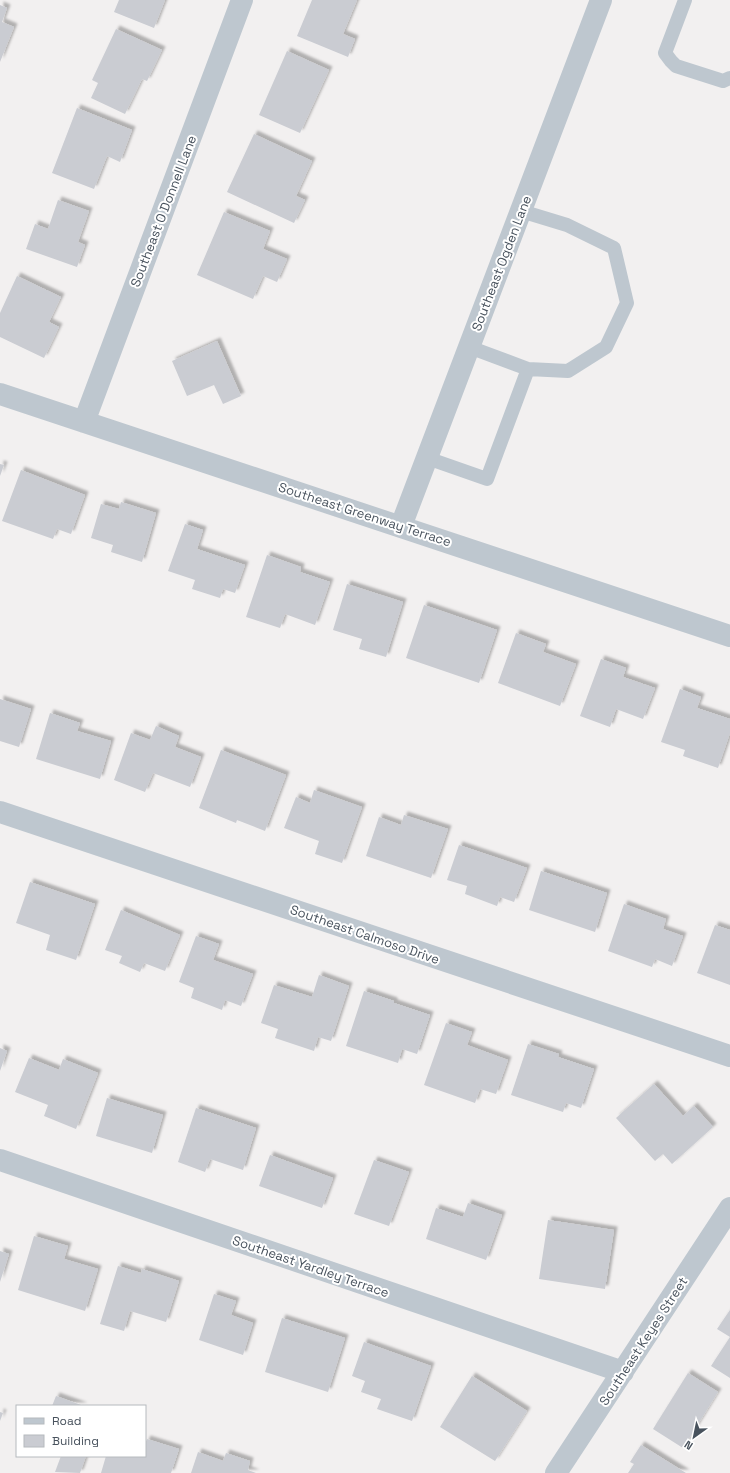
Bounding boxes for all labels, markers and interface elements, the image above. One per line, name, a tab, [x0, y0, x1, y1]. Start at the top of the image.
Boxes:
street label: Southeast O Donnell Lane	[127, 133, 200, 290]
street label: Southeast Ogden Lane	[468, 193, 535, 333]
street label: Southeast Greenway Terrace	[276, 478, 453, 550]
street label: Southeast Calmoso Drive	[288, 901, 442, 968]
street label: Southeast Yardley Terrace	[230, 1232, 391, 1301]
street label: Southeast Keyes Street	[595, 1274, 691, 1409]
legend	[16, 1405, 146, 1457]
text: Road	[52, 1413, 81, 1429]
north arrow	[674, 1417, 714, 1457]
text: Building	[52, 1433, 99, 1449]
text: N	[682, 1438, 695, 1453]

